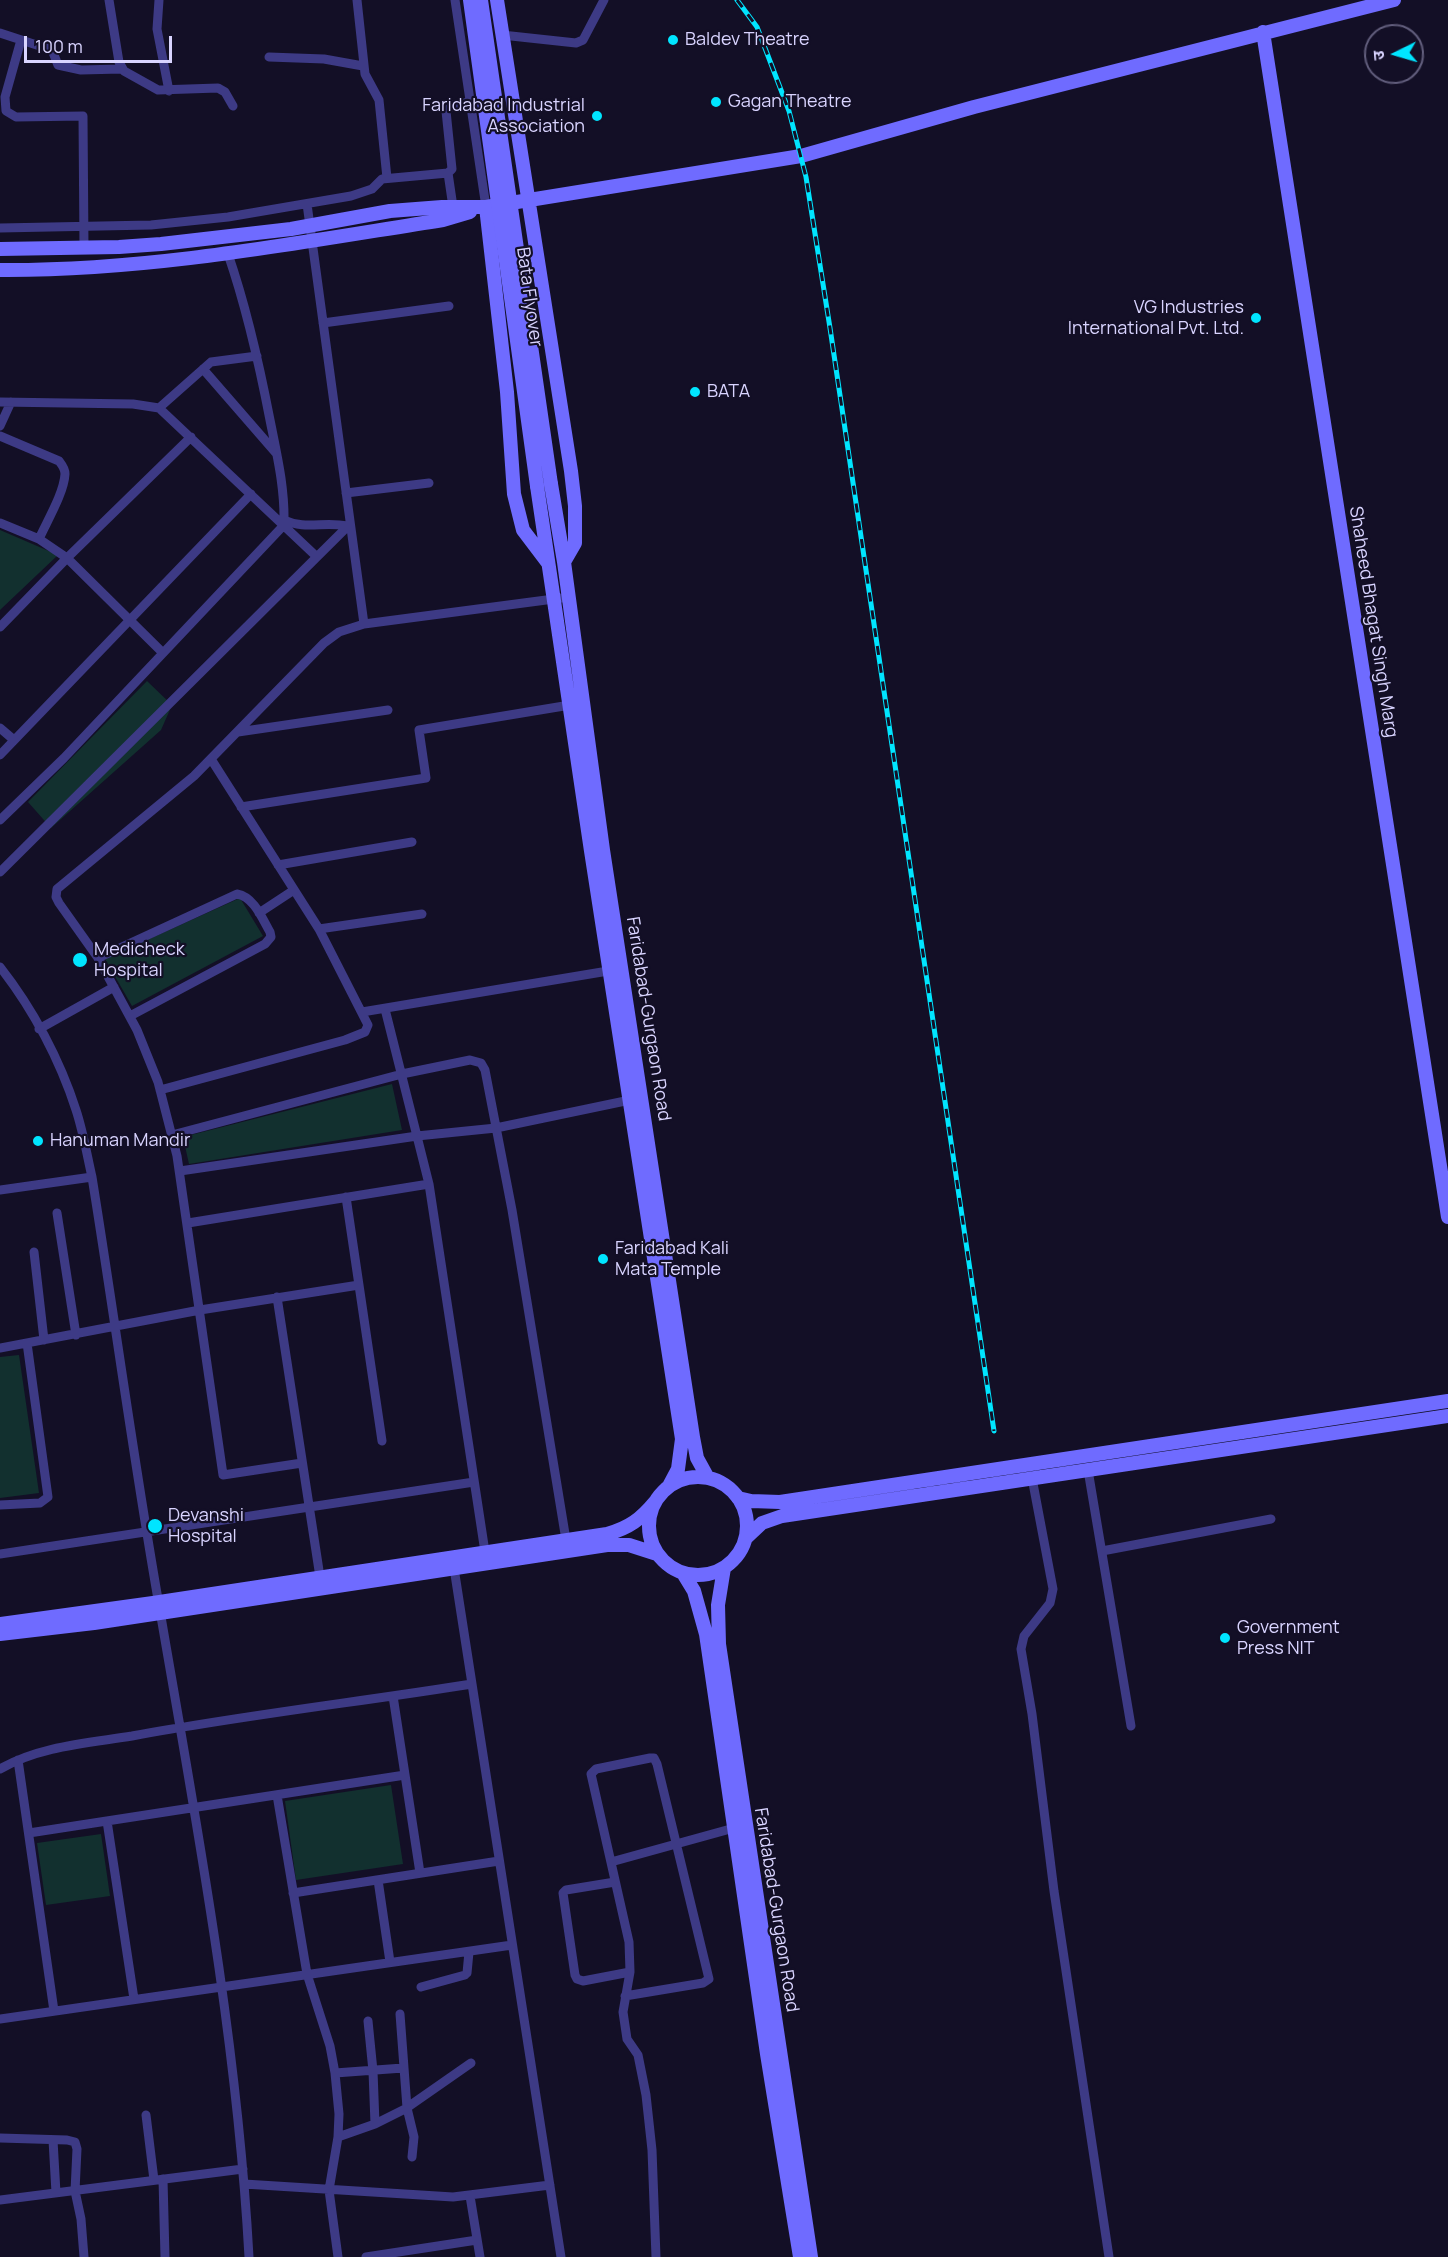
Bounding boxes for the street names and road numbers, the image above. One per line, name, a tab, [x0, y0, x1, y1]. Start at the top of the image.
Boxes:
street label: Bata Flyover	[511, 246, 547, 348]
street label: Shaheed Bhagat Singh Marg	[1344, 505, 1402, 739]
street label: Faridabad-Gurgaon Road	[621, 915, 675, 1123]
street label: Faridabad-Gurgaon Road	[749, 1806, 803, 2014]

